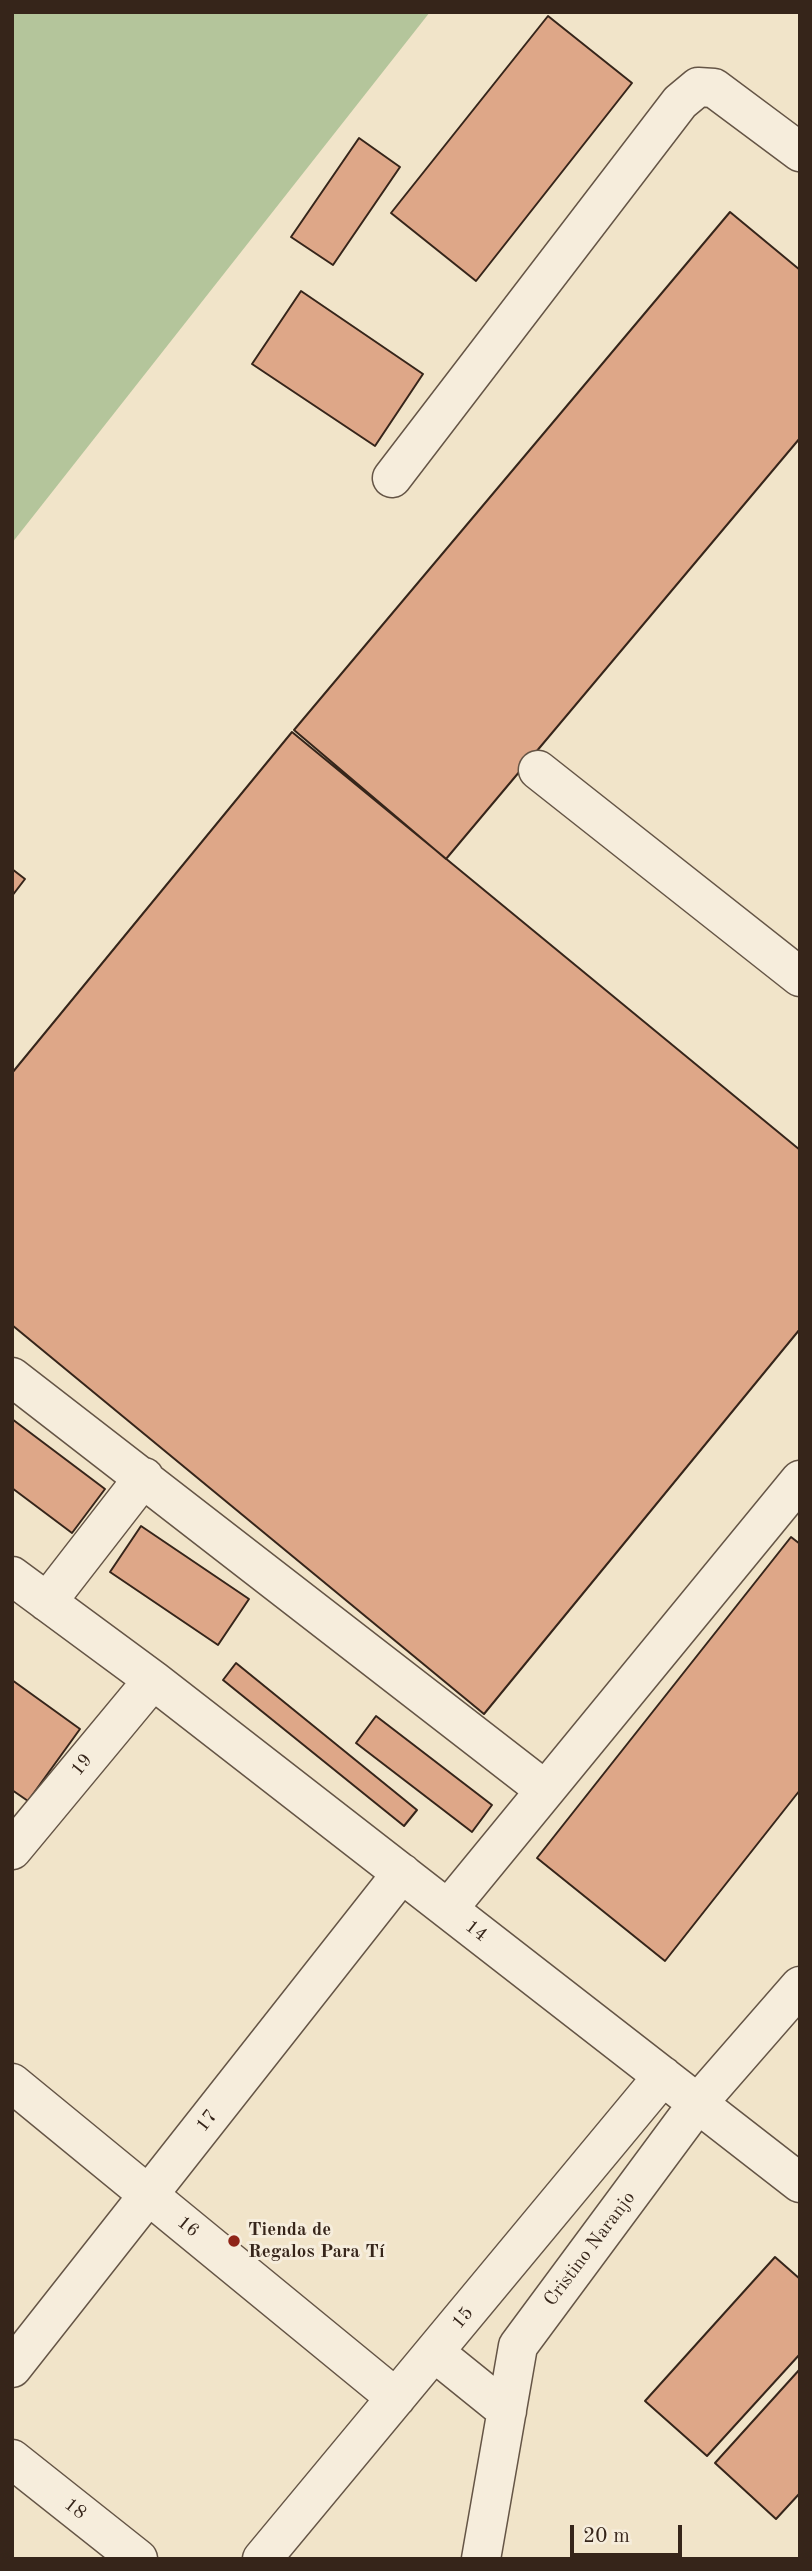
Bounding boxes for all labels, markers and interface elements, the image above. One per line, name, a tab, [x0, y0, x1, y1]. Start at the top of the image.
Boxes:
street label: 19	[66, 1749, 98, 1781]
street label: 14	[460, 1915, 492, 1947]
street label: 17	[191, 2105, 223, 2137]
street label: Cristino Naranjo	[539, 2187, 641, 2311]
street label: 16	[172, 2211, 204, 2243]
place label: Tienda de Regalos Para Tí	[248, 2219, 385, 2263]
marker: Tienda de Regalos Para Tí	[226, 2233, 242, 2249]
street label: 15	[447, 2302, 479, 2334]
street label: 18	[59, 2493, 91, 2525]
scale bar	[574, 2512, 686, 2556]
text: 20 m	[583, 2526, 630, 2547]

